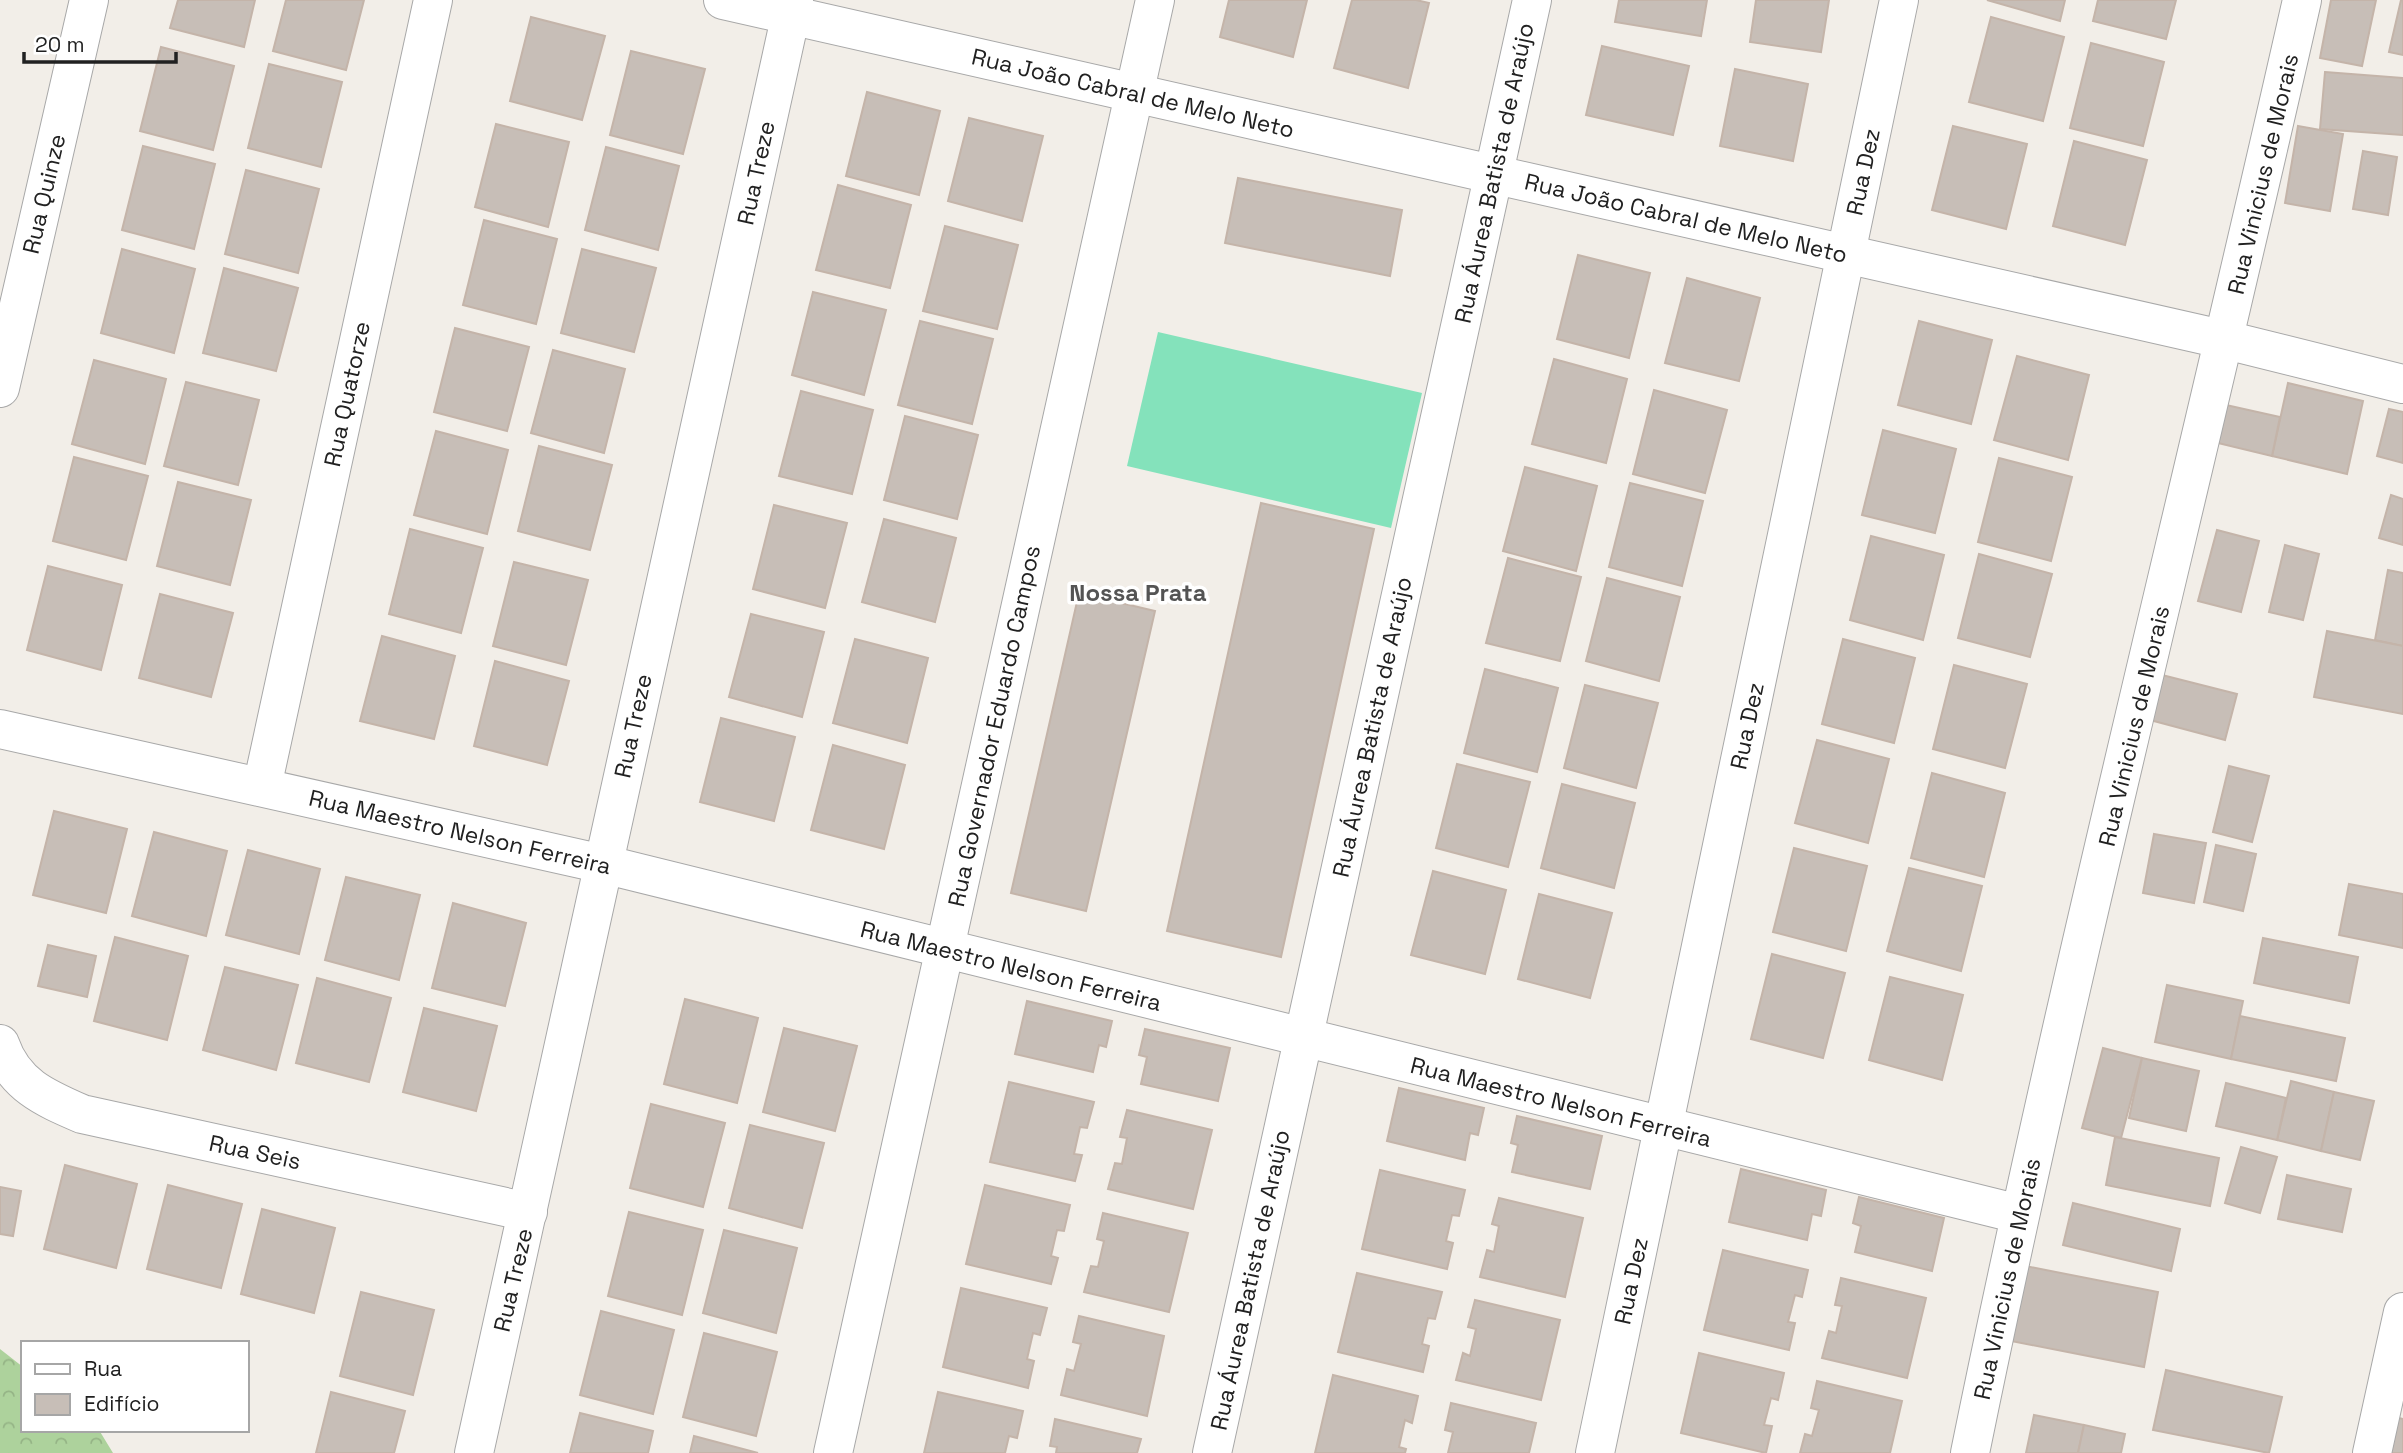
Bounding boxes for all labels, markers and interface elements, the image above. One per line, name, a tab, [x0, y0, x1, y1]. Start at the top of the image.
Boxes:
street label: Rua Áurea Batista de Araújo	[1448, 20, 1540, 326]
scale bar	[24, 21, 177, 65]
text: 20 m	[35, 31, 85, 58]
street label: Rua João Cabral de Melo Neto	[969, 41, 1297, 145]
street label: Rua Vinicius de Morais	[2221, 51, 2305, 297]
street label: Rua Treze	[730, 118, 782, 228]
street label: Rua Dez	[1839, 126, 1887, 218]
street label: Rua Quinze	[16, 131, 72, 257]
street label: Rua João Cabral de Melo Neto	[1522, 166, 1850, 270]
street label: Rua Quatorze	[317, 319, 377, 469]
street label: Rua Governador Eduardo Campos	[941, 543, 1047, 909]
street label: Rua Áurea Batista de Araújo	[1326, 574, 1418, 880]
district label: Nossa Prata	[1069, 577, 1207, 608]
street label: Rua Vinicius de Morais	[2092, 603, 2176, 849]
street label: Rua Treze	[607, 671, 659, 781]
street label: Rua Dez	[1723, 680, 1771, 772]
street label: Rua Maestro Nelson Ferreira	[306, 783, 614, 881]
street label: Rua Maestro Nelson Ferreira	[857, 914, 1165, 1018]
street label: Rua Maestro Nelson Ferreira	[1407, 1050, 1715, 1154]
street label: Rua Áurea Batista de Araújo	[1204, 1127, 1296, 1433]
street label: Rua Seis	[206, 1128, 304, 1176]
street label: Rua Vinicius de Morais	[1967, 1155, 2047, 1403]
street label: Rua Treze	[487, 1225, 539, 1335]
street label: Rua Dez	[1607, 1235, 1655, 1327]
legend	[21, 1341, 248, 1432]
text: Rua	[84, 1355, 122, 1382]
text: Edifício	[84, 1390, 160, 1417]

